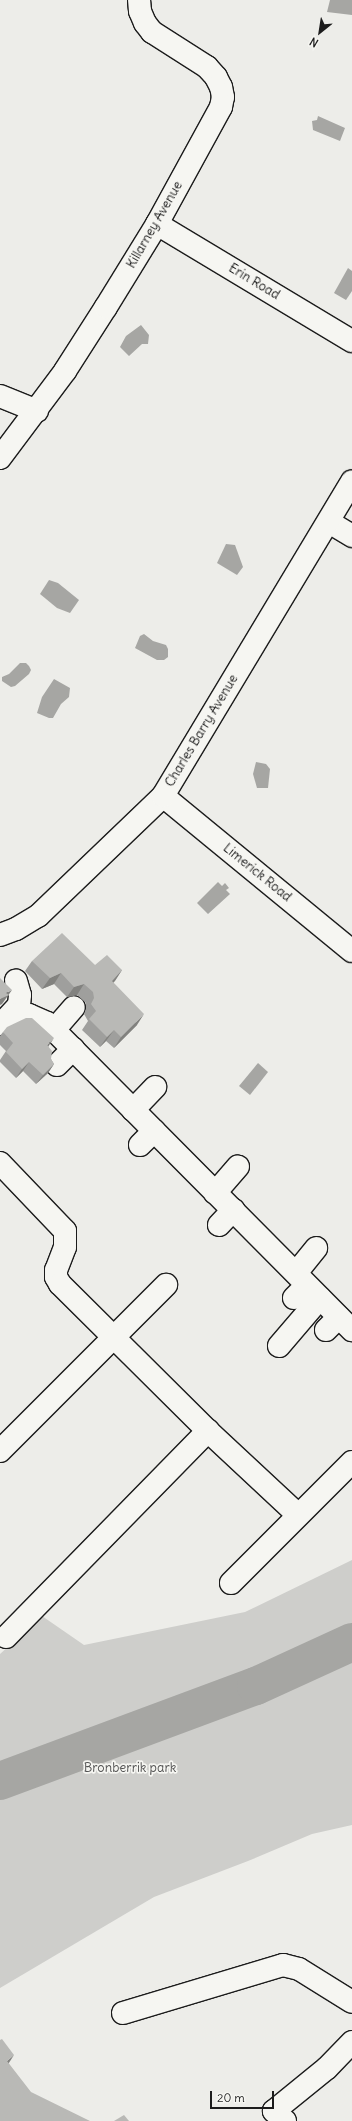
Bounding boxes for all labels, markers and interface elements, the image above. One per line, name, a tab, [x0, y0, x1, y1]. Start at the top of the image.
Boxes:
north arrow	[300, 12, 340, 52]
text: N	[307, 34, 321, 50]
street label: Killarney Avenue	[124, 179, 186, 271]
street label: Erin Road	[226, 261, 282, 303]
street label: Charles Barry Avenue	[162, 672, 242, 790]
street label: Limerick Road	[220, 841, 294, 905]
park label: Bronberrik park	[84, 1760, 176, 1776]
scale bar	[212, 2083, 276, 2109]
text: 20 m	[217, 2090, 245, 2105]

